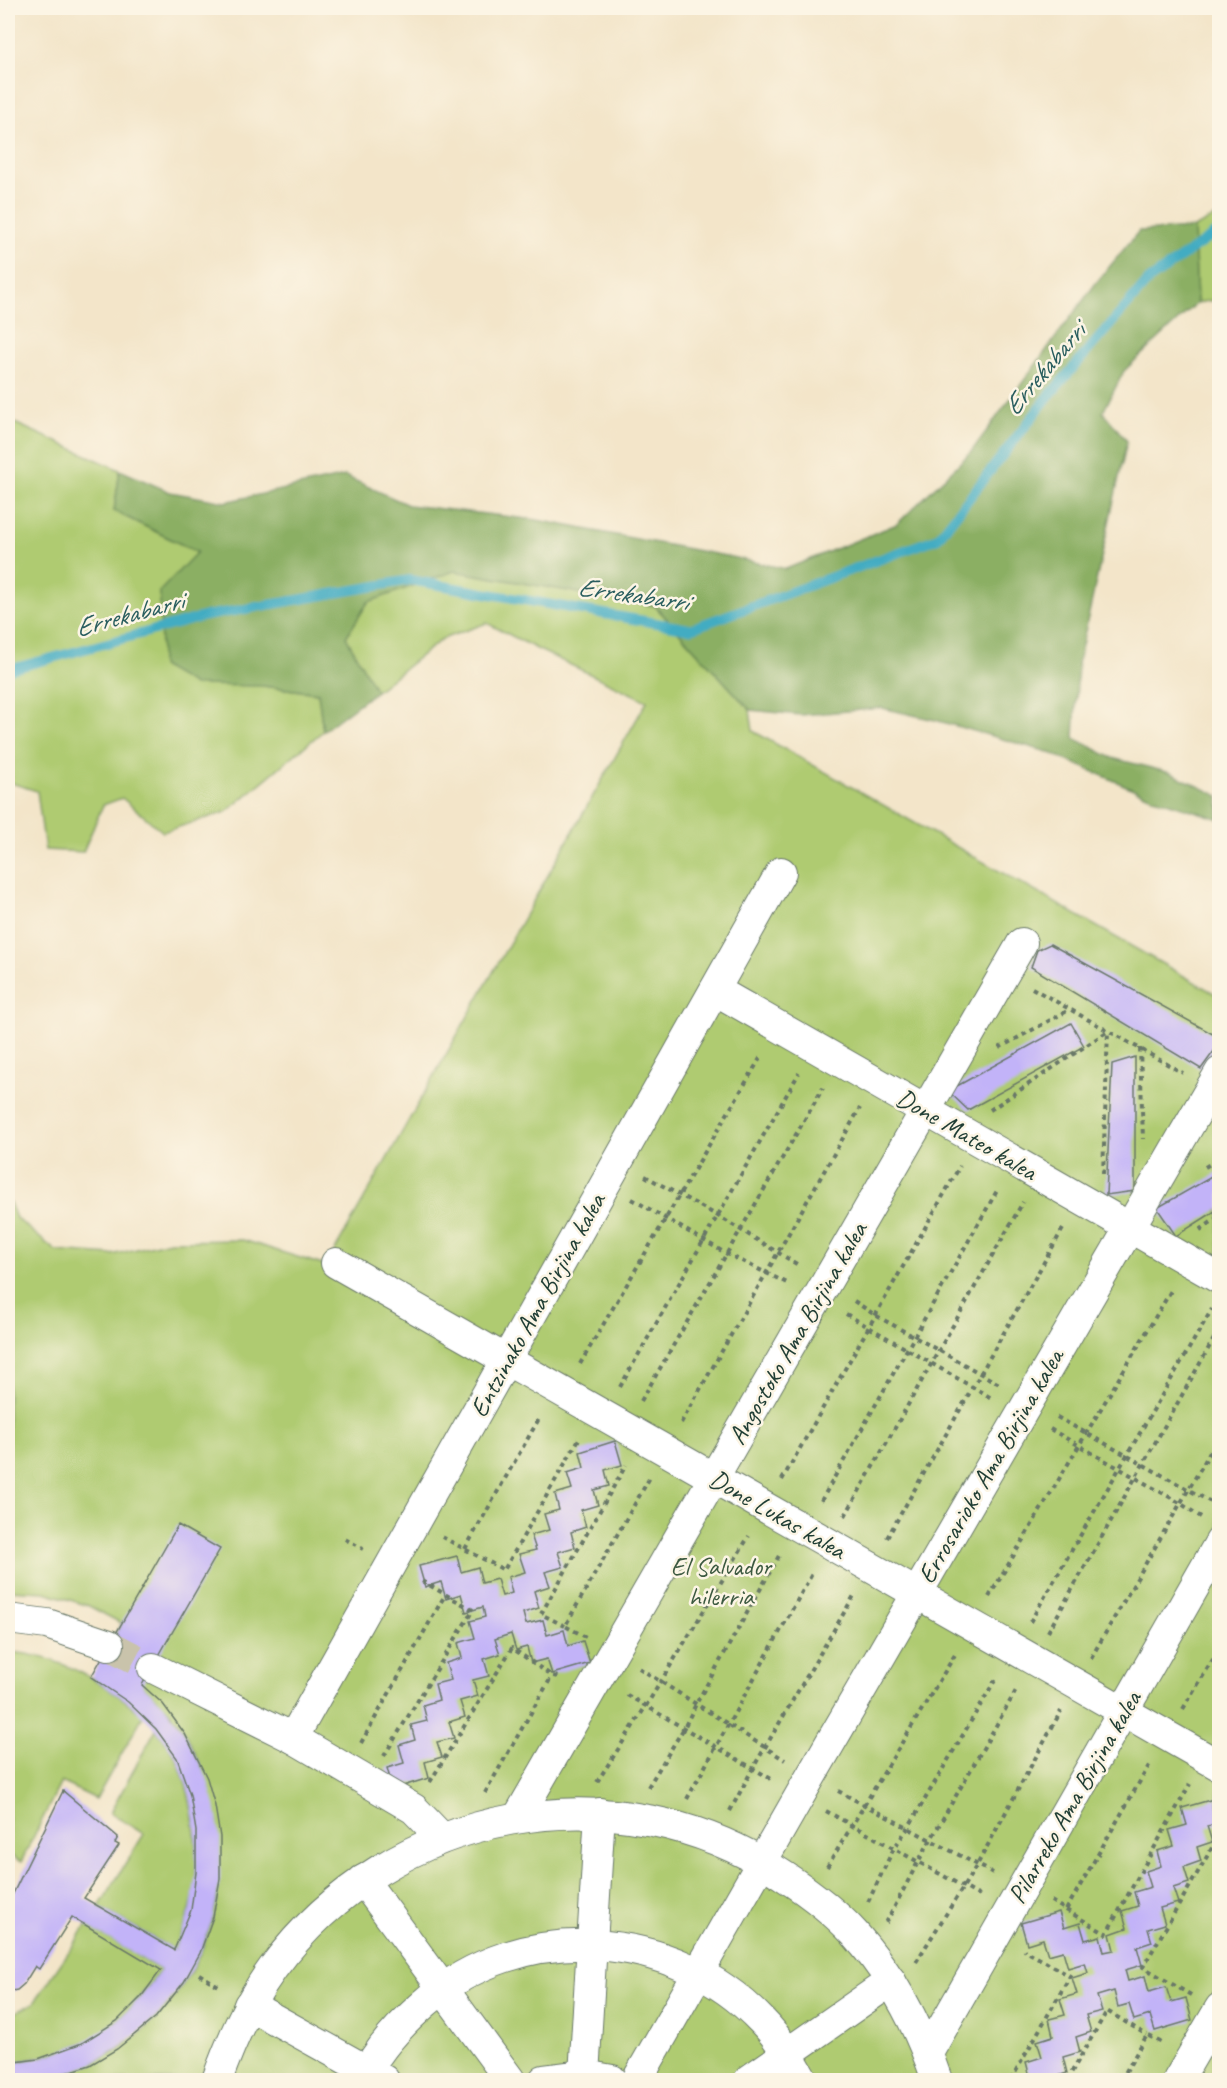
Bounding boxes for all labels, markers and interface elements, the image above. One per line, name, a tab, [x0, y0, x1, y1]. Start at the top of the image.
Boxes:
water label: Errekabarri	[995, 310, 1097, 422]
water label: Errekabarri	[576, 569, 697, 619]
water label: Errekabarri	[71, 581, 193, 645]
street label: Done Mateo kalea	[891, 1081, 1044, 1189]
street label: Entzinako Ama Birjina kalea	[462, 1186, 613, 1423]
street label: Angostoko Ama Birjina kalea	[720, 1215, 875, 1450]
street label: Errosarioko Ama Birjina kalea	[910, 1341, 1072, 1589]
street label: Done Lukas kalea	[704, 1462, 853, 1567]
park label: El Salvador hilerria	[671, 1550, 773, 1613]
street label: Pilarreko Ama Birjina kalea	[1000, 1684, 1149, 1909]

